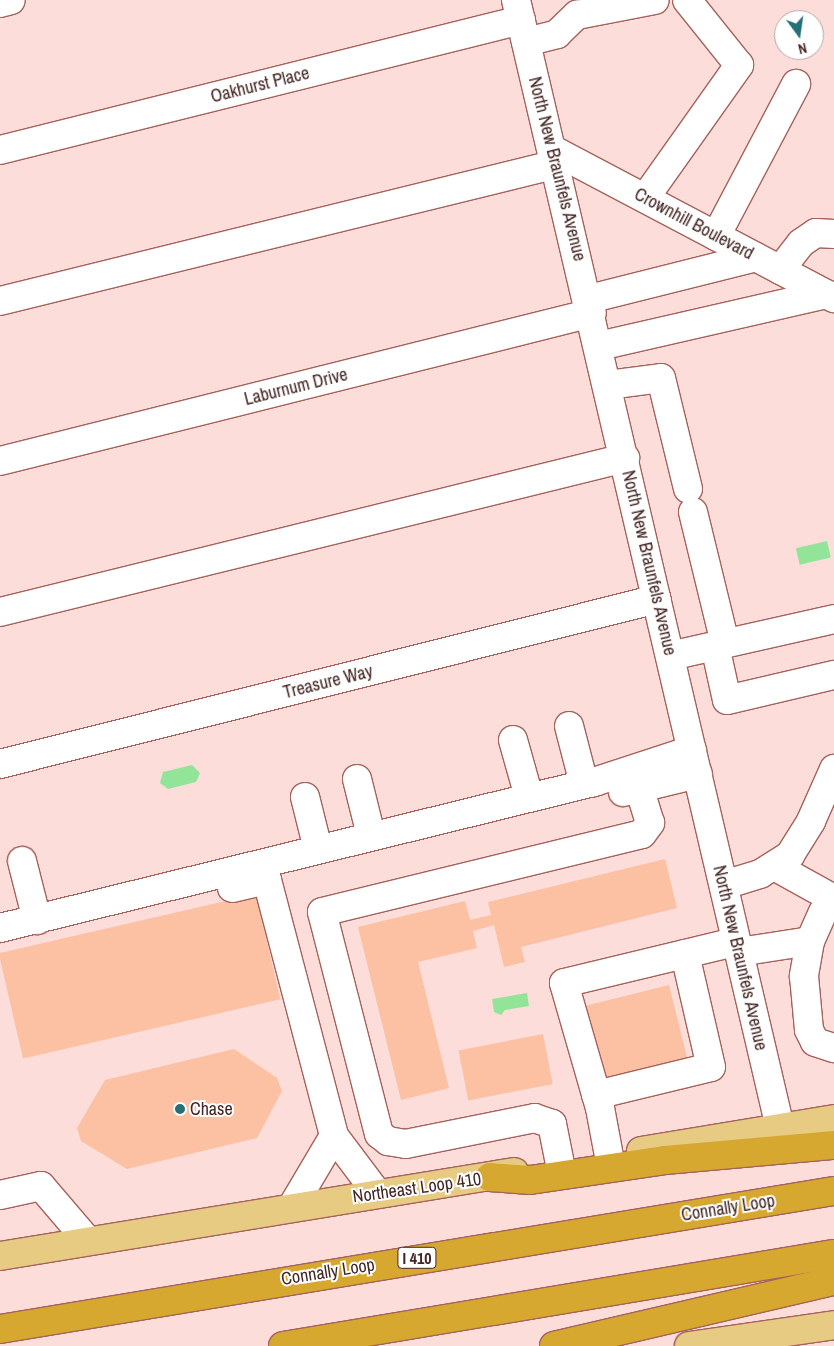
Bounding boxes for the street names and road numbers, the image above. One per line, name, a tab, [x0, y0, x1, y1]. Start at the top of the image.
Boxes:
street label: Oakhurst Place	[208, 62, 312, 108]
street label: North New Braunfels Avenue	[524, 74, 590, 264]
street label: Crownhill Boulevard	[631, 183, 757, 265]
street label: Laburnum Drive	[242, 364, 350, 410]
street label: North New Braunfels Avenue	[617, 468, 681, 658]
street label: Treasure Way	[281, 660, 375, 704]
street label: North New Braunfels Avenue	[708, 863, 772, 1053]
street label: Northeast Loop 410	[351, 1168, 483, 1208]
street label: Connally Loop	[680, 1190, 776, 1226]
road number: I 410	[397, 1244, 437, 1272]
street label: Connally Loop	[280, 1254, 376, 1290]

